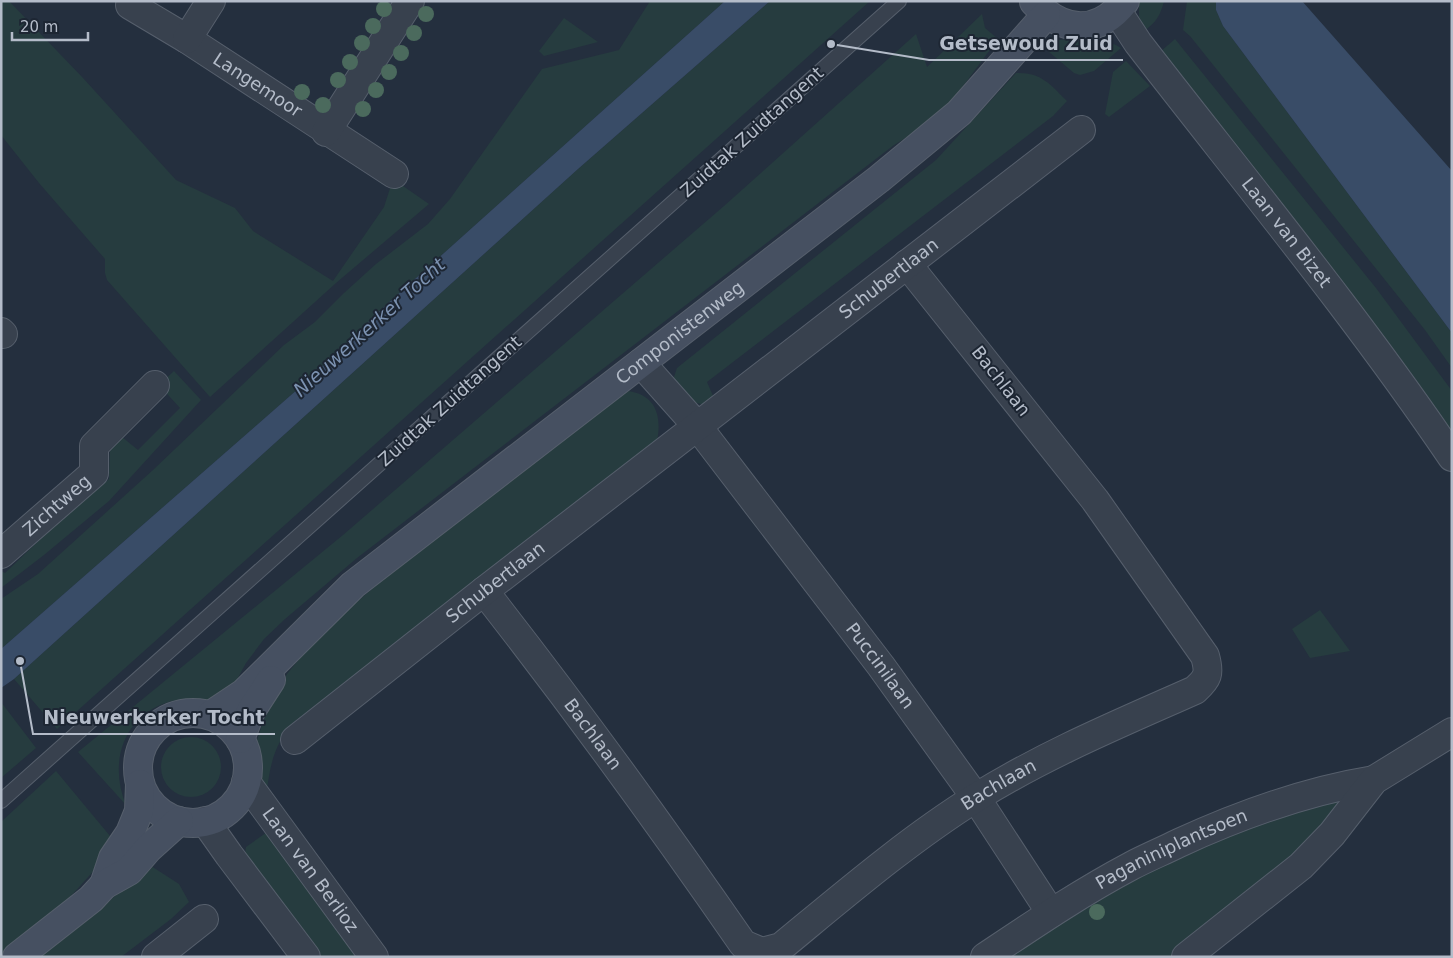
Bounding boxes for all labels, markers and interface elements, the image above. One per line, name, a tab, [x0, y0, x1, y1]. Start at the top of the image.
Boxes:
scale bar	[12, 10, 89, 42]
text: 20 m	[20, 18, 58, 36]
callout: Getsewoud Zuid	[929, 26, 1123, 60]
text: Getsewoud Zuid	[939, 32, 1113, 54]
street label: Langemoor	[209, 48, 307, 122]
street label: Zuidtak Zuidtangent	[676, 62, 827, 201]
street label: Laan van Bizet	[1238, 173, 1336, 291]
street label: Schubertlaan	[835, 233, 942, 323]
water label: Nieuwerkerker Tocht	[289, 252, 450, 401]
street label: Componistenweg	[611, 276, 748, 388]
street label: Zuidtak Zuidtangent	[374, 331, 525, 470]
street label: Bachlaan	[968, 341, 1035, 420]
street label: Zichtweg	[18, 470, 95, 540]
street label: Schubertlaan	[441, 537, 549, 627]
street label: Puccinilaan	[842, 618, 919, 713]
street label: Bachlaan	[560, 694, 627, 774]
callout: Nieuwerkerker Tocht	[33, 700, 275, 734]
text: Nieuwerkerker Tocht	[43, 706, 265, 728]
street label: Bachlaan	[957, 754, 1039, 814]
street label: Laan van Berlioz	[258, 803, 363, 936]
street label: Paganiniplantsoen	[1092, 804, 1250, 894]

